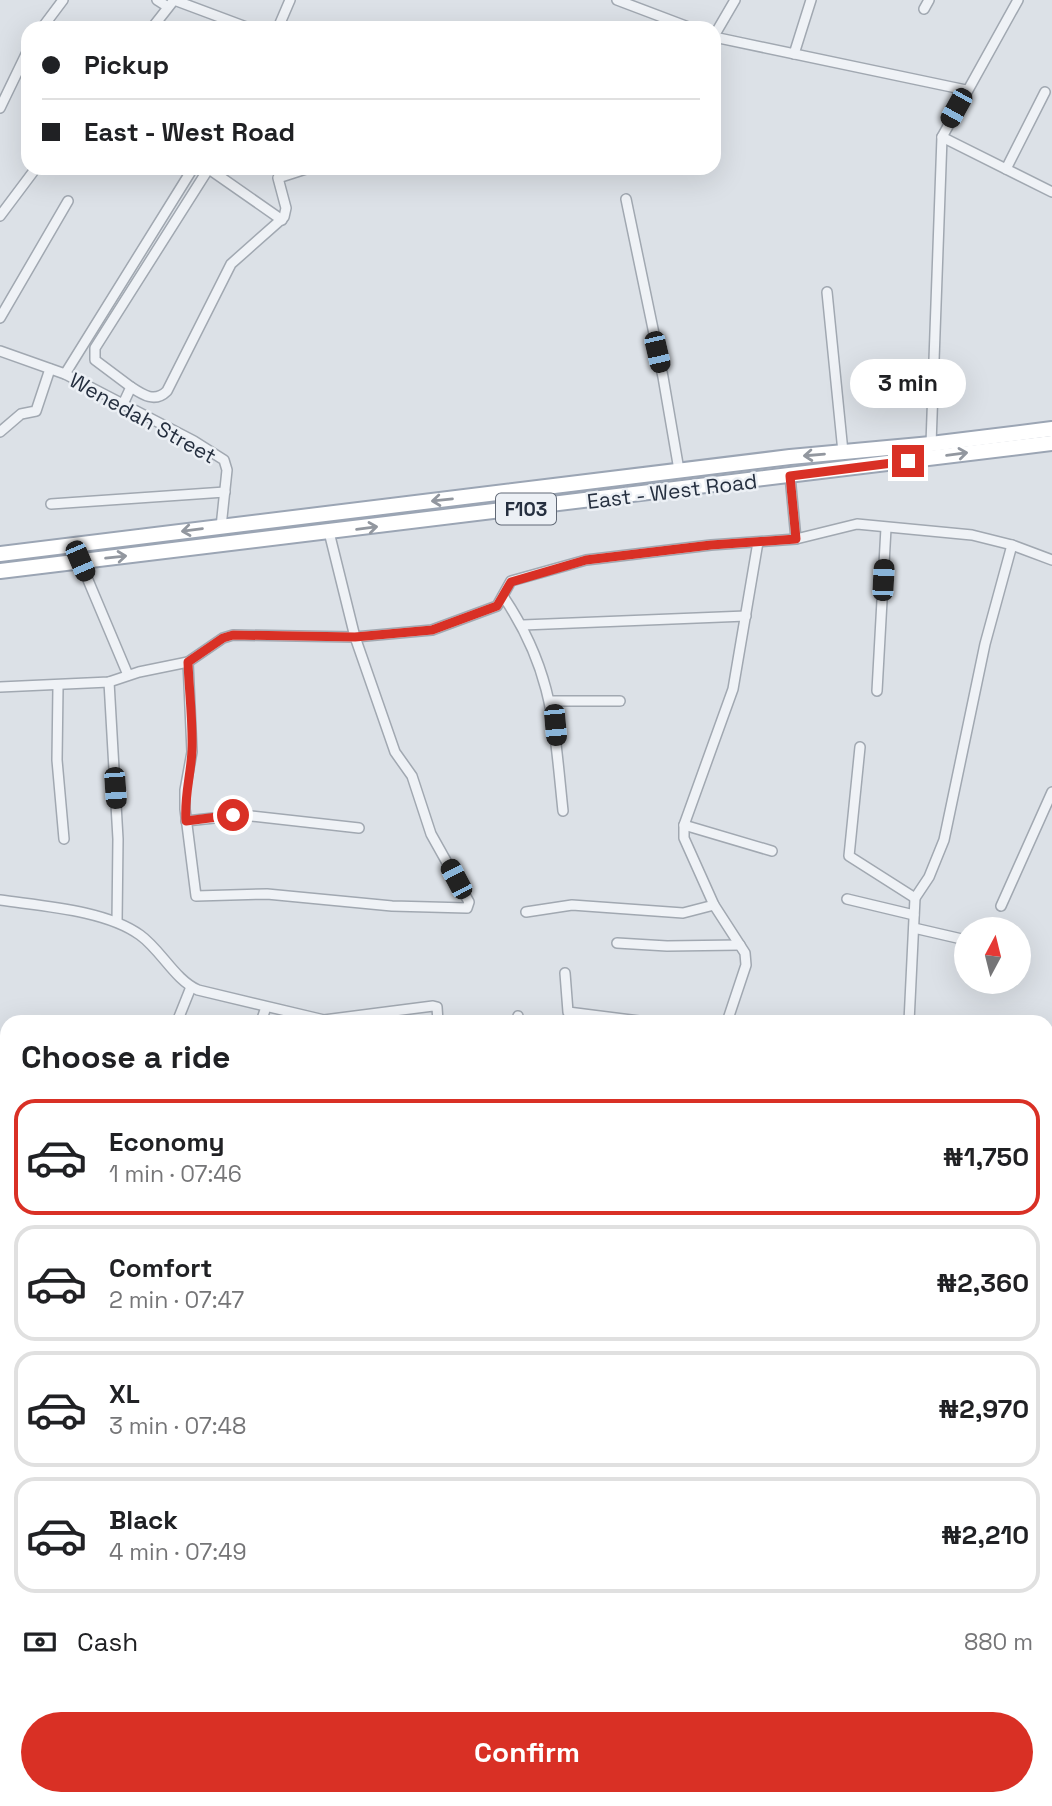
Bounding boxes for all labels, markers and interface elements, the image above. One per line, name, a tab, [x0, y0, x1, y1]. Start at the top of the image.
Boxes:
text: Pickup	[84, 48, 169, 82]
car	[937, 85, 976, 131]
text: East - West Road	[84, 115, 295, 149]
car	[643, 329, 672, 375]
callout: 3 min	[850, 360, 966, 408]
street label: Wenedah Street	[65, 366, 221, 470]
text: 3 min	[878, 368, 938, 398]
route end	[892, 445, 924, 477]
one-way arrow	[945, 448, 968, 461]
one-way arrow	[803, 449, 825, 462]
street label: East - West Road	[585, 467, 759, 515]
one-way arrow	[431, 494, 454, 507]
road number: F103	[496, 494, 556, 524]
one-way arrow	[355, 521, 378, 534]
one-way arrow	[181, 524, 204, 537]
car	[63, 538, 98, 584]
one-way arrow	[105, 550, 127, 563]
car	[872, 558, 895, 602]
car	[543, 703, 568, 747]
car	[104, 766, 127, 810]
route start	[217, 799, 249, 831]
car	[437, 856, 476, 902]
north arrow	[954, 917, 1031, 994]
map controls	[954, 917, 1031, 994]
text: Choose a ride	[21, 1037, 231, 1077]
text: Economy	[109, 1125, 225, 1159]
icon: car	[25, 1126, 88, 1189]
text: ₦1,750	[943, 1140, 1029, 1174]
text: 1 min · 07:46	[109, 1159, 242, 1189]
text: Comfort	[109, 1251, 212, 1285]
icon: car	[25, 1252, 88, 1315]
text: ₦2,360	[936, 1266, 1029, 1300]
text: 2 min · 07:47	[109, 1285, 244, 1315]
text: XL	[109, 1377, 140, 1411]
icon: car	[25, 1378, 88, 1441]
text: ₦2,970	[938, 1392, 1029, 1426]
text: 3 min · 07:48	[109, 1411, 246, 1441]
text: Black	[109, 1503, 178, 1537]
icon: car	[25, 1504, 88, 1567]
text: ₦2,210	[941, 1518, 1029, 1552]
text: 4 min · 07:49	[109, 1537, 247, 1567]
icon: cash	[21, 1623, 59, 1661]
text: Cash	[77, 1625, 138, 1659]
text: 880 m	[964, 1627, 1033, 1657]
button: Confirm	[21, 1712, 1033, 1792]

